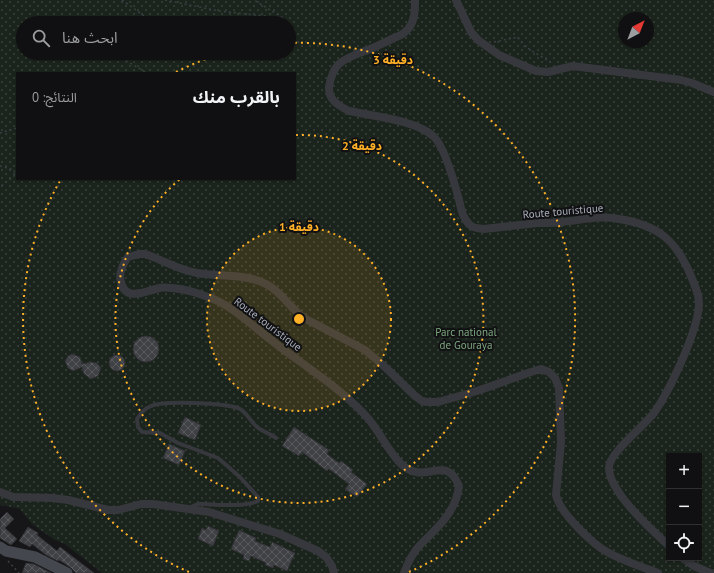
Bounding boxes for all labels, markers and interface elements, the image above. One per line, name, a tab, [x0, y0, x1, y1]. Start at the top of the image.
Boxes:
north arrow	[618, 12, 654, 48]
search box	[16, 16, 296, 60]
icon: search	[30, 27, 52, 49]
text: ابحث هنا	[62, 28, 118, 47]
text: 3 دقيقة	[373, 52, 413, 67]
text: بالقرب منك	[193, 86, 280, 108]
text: النتائج: 0	[32, 89, 77, 106]
text: 2 دقيقة	[342, 138, 382, 153]
street label: Route touristique	[522, 200, 604, 221]
text: 1 دقيقة	[279, 219, 319, 234]
street label: Route touristique	[232, 294, 305, 354]
centre of rings	[292, 312, 306, 326]
park label: Parc national de Gouraya	[435, 325, 497, 352]
map controls	[666, 453, 702, 561]
button: +	[666, 453, 702, 489]
button: −	[666, 489, 702, 525]
button: locate	[666, 525, 702, 561]

